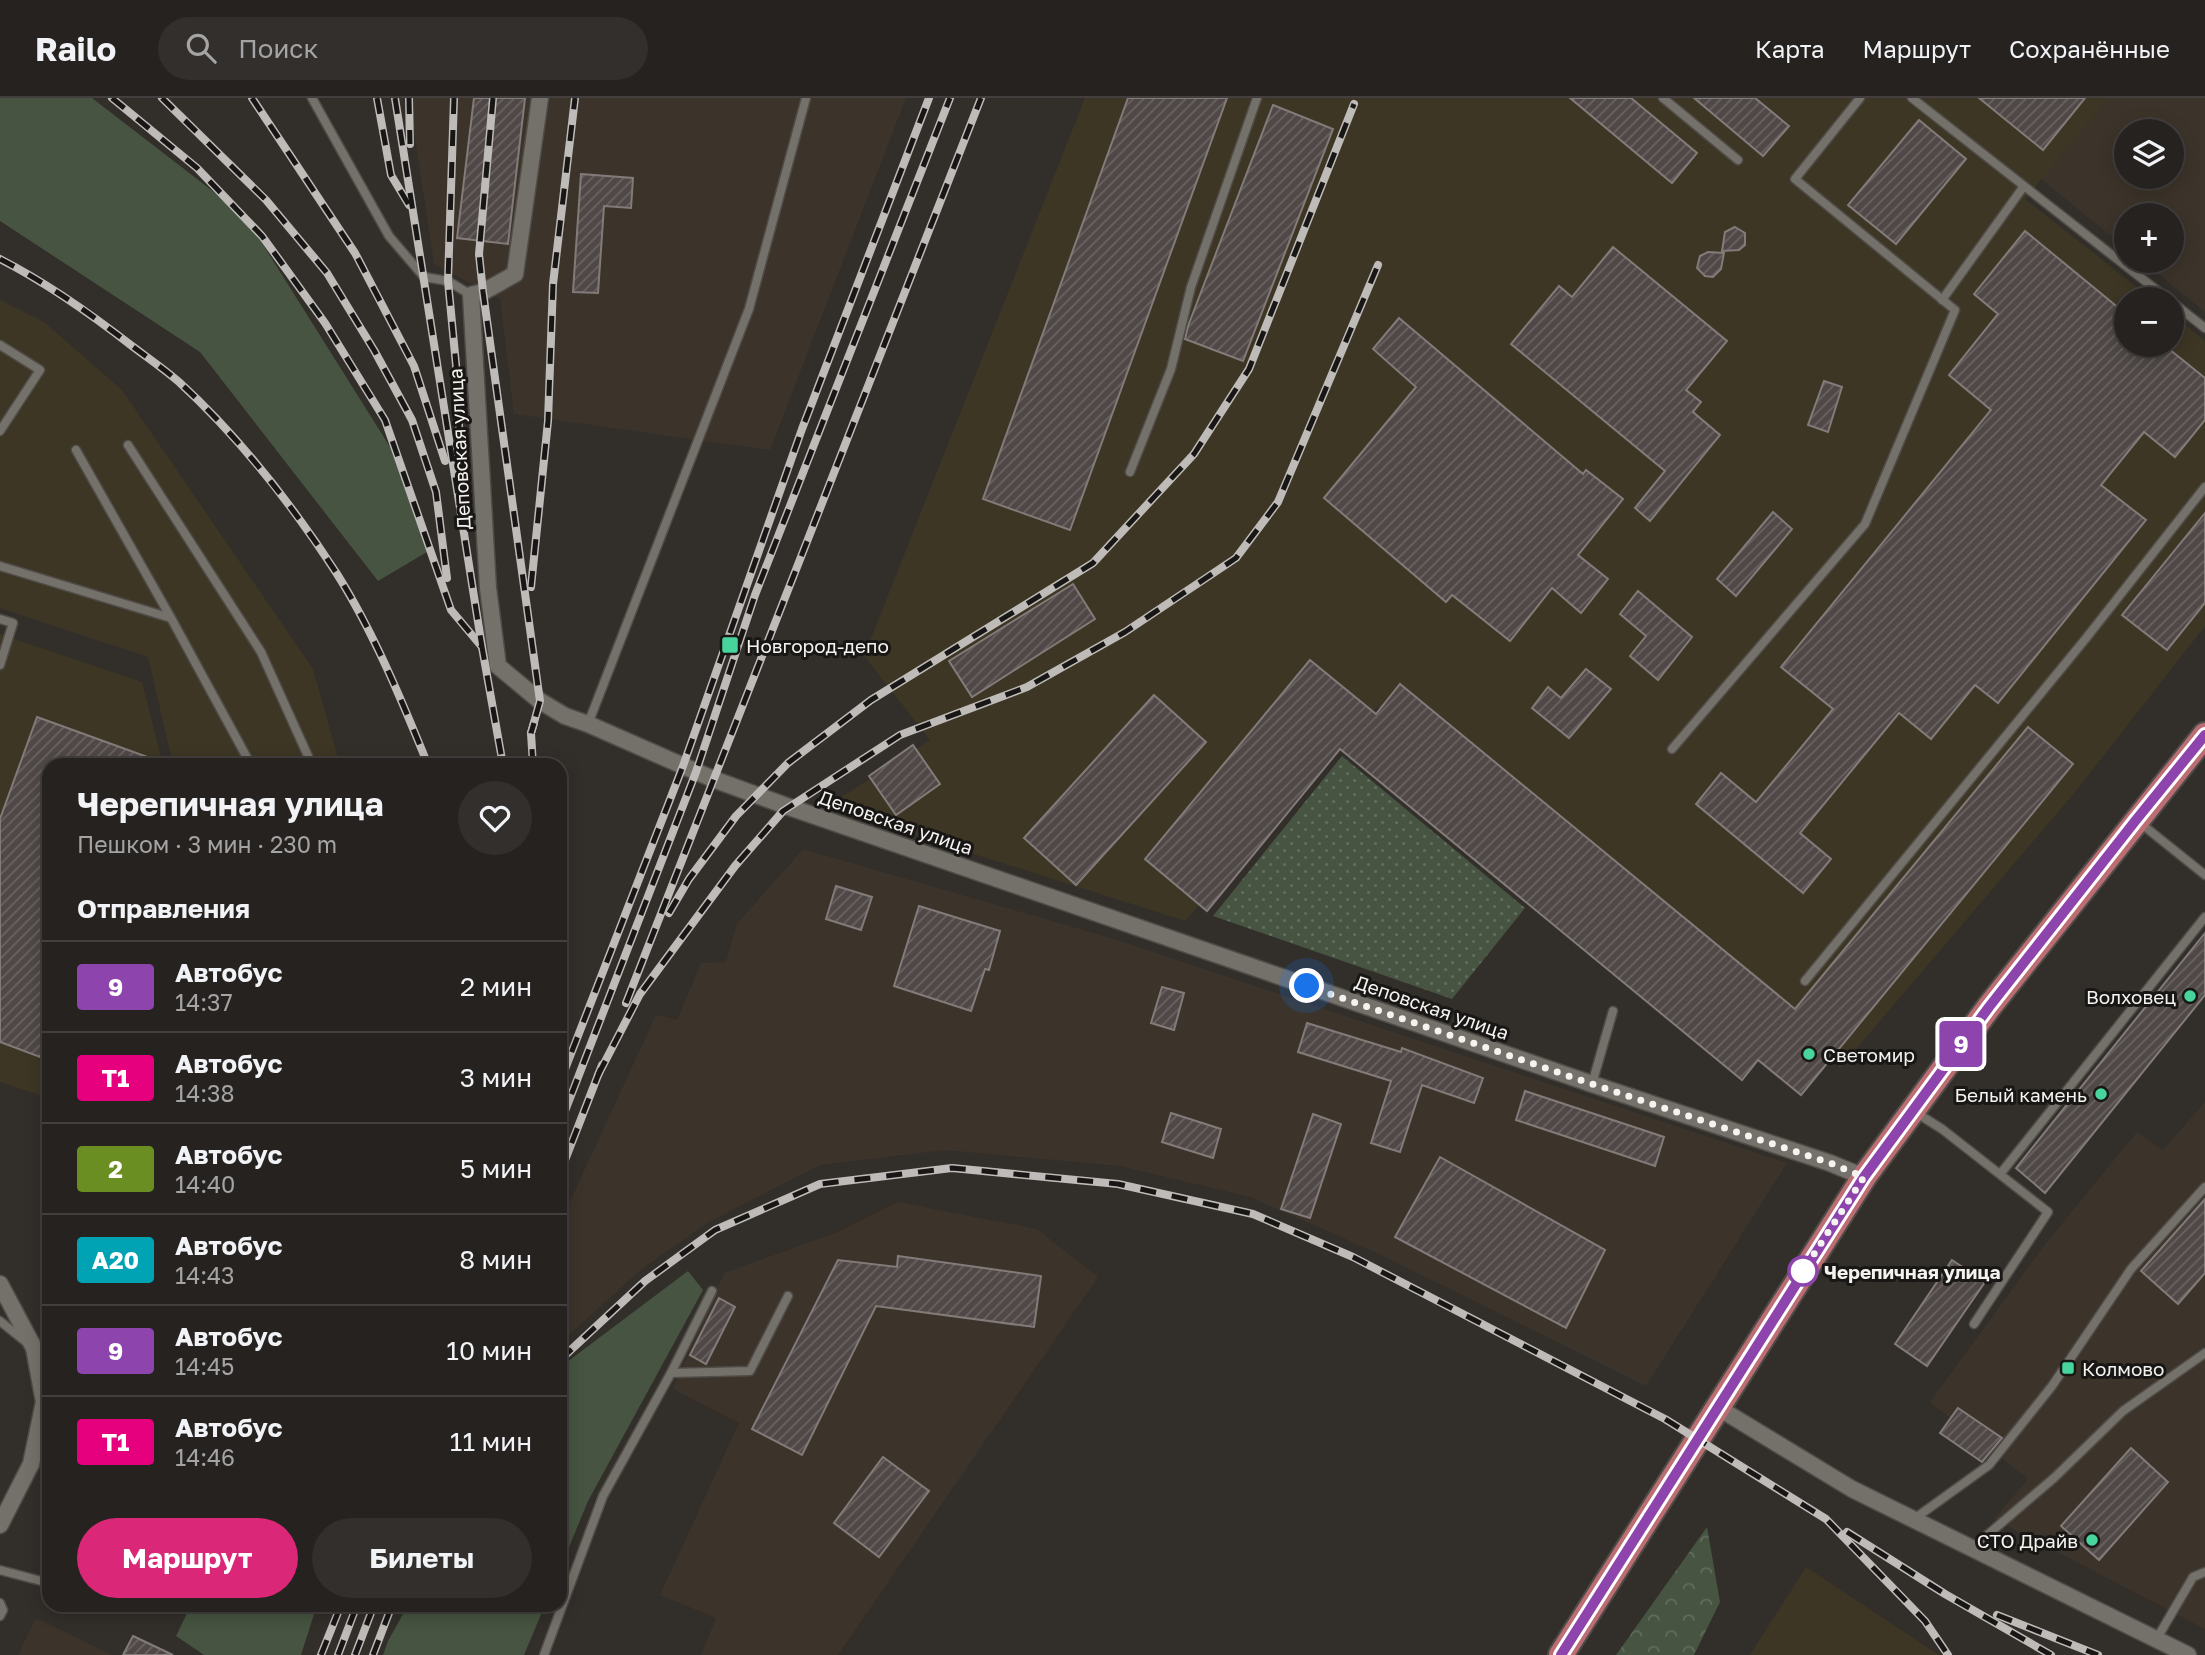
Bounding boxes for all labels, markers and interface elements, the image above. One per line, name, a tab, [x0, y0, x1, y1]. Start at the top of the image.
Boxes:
search box	[158, 17, 648, 80]
text: Railo	[35, 29, 116, 68]
icon: search	[182, 29, 220, 67]
text: Поиск	[238, 33, 318, 64]
text: Карта	[1755, 34, 1825, 63]
text: Маршрут	[1863, 34, 1971, 63]
text: Сохранённые	[2009, 34, 2170, 63]
map controls	[2114, 119, 2184, 357]
button: layers	[2114, 119, 2184, 189]
button: +	[2114, 203, 2184, 273]
button: −	[2114, 287, 2184, 357]
street label: Деповская улица	[443, 368, 475, 530]
place label: Новгород-депо	[746, 634, 889, 657]
marker: Новгород-депо	[720, 635, 740, 655]
button: heart	[458, 781, 532, 855]
text: Черепичная улица	[77, 784, 384, 823]
street label: Деповская улица	[816, 785, 976, 859]
text: Пешком · 3 мин · 230 m	[77, 830, 337, 858]
text: Отправления	[77, 893, 250, 924]
text: Автобус	[175, 957, 282, 988]
your location	[1289, 968, 1324, 1003]
street label: Деповская улица	[1352, 970, 1512, 1044]
text: 2 мин	[460, 971, 532, 1002]
text: 9	[108, 972, 123, 1001]
place label: Волховец	[2086, 985, 2176, 1008]
text: 14:37	[175, 988, 233, 1016]
marker: Волховец	[2182, 988, 2198, 1004]
line badge: 9	[1938, 1021, 1984, 1067]
text: 9	[1953, 1029, 1969, 1058]
place label: Светомир	[1823, 1043, 1915, 1066]
marker: Светомир	[1801, 1046, 1817, 1062]
text: Автобус	[175, 1048, 282, 1079]
text: 3 мин	[460, 1062, 532, 1093]
text: Т1	[102, 1063, 129, 1092]
text: 14:38	[175, 1079, 235, 1107]
place label: Белый камень	[1954, 1083, 2087, 1106]
marker: Белый камень	[2093, 1086, 2109, 1102]
text: Автобус	[175, 1139, 282, 1170]
text: 5 мин	[460, 1153, 532, 1184]
text: 2	[108, 1154, 123, 1183]
text: 14:40	[175, 1170, 235, 1198]
text: Автобус	[175, 1230, 282, 1261]
text: 8 мин	[459, 1244, 532, 1275]
text: А20	[92, 1245, 139, 1274]
marker: Черепичная улица	[1788, 1256, 1818, 1286]
place label: Черепичная улица	[1824, 1260, 2001, 1283]
text: 14:43	[175, 1261, 235, 1289]
text: Автобус	[175, 1321, 282, 1352]
text: 10 мин	[446, 1335, 532, 1366]
text: 9	[108, 1336, 123, 1365]
text: 14:45	[175, 1352, 234, 1380]
place label: Колмово	[2082, 1357, 2164, 1380]
marker: Колмово	[2060, 1360, 2076, 1376]
text: Автобус	[175, 1412, 282, 1443]
text: 11 мин	[450, 1426, 532, 1457]
text: Т1	[102, 1427, 129, 1456]
text: 14:46	[175, 1443, 235, 1471]
button: Маршрут	[77, 1518, 298, 1598]
button: Билеты	[312, 1518, 532, 1598]
place label: СТО Драйв	[1977, 1529, 2078, 1552]
marker: СТО Драйв	[2084, 1532, 2100, 1548]

